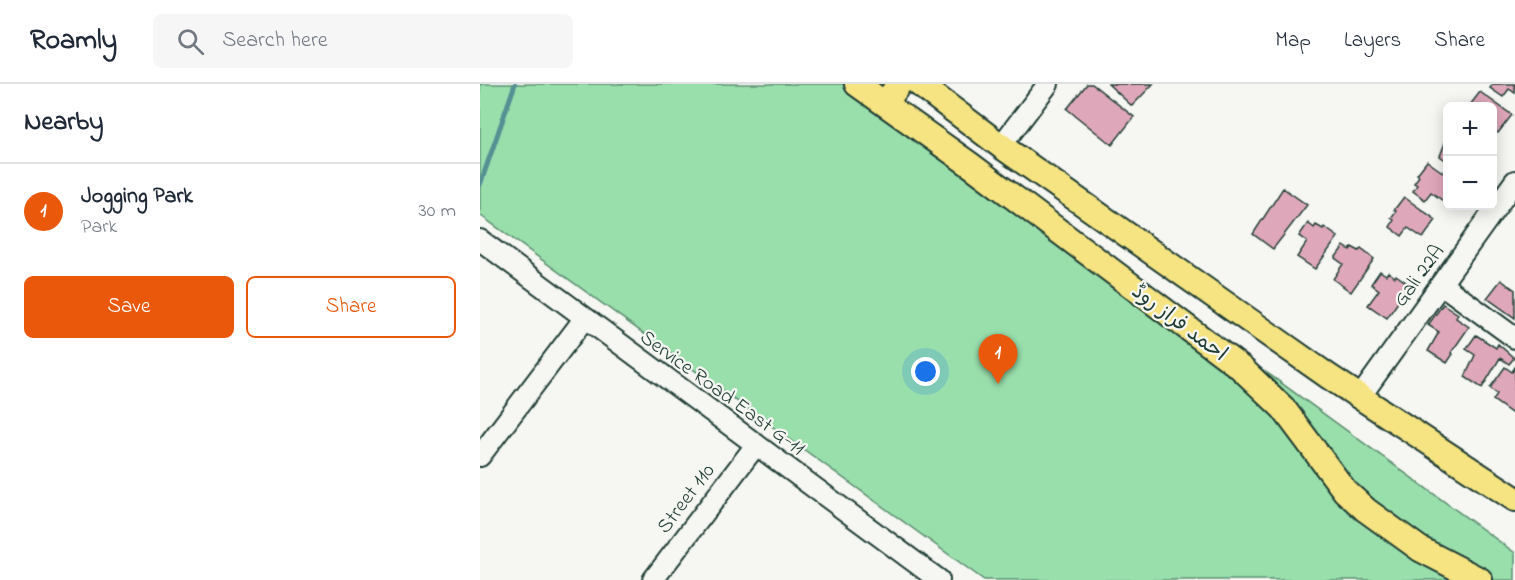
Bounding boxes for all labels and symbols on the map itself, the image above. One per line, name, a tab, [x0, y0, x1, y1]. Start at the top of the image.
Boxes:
street label: Gali 22A	[1387, 239, 1453, 314]
street label: احمد فراز روڈ	[1125, 278, 1233, 370]
street label: Service Road East G-11	[633, 323, 811, 464]
pin: 1	[978, 334, 1018, 384]
your location	[911, 357, 940, 386]
street label: Street 110	[650, 458, 723, 540]

